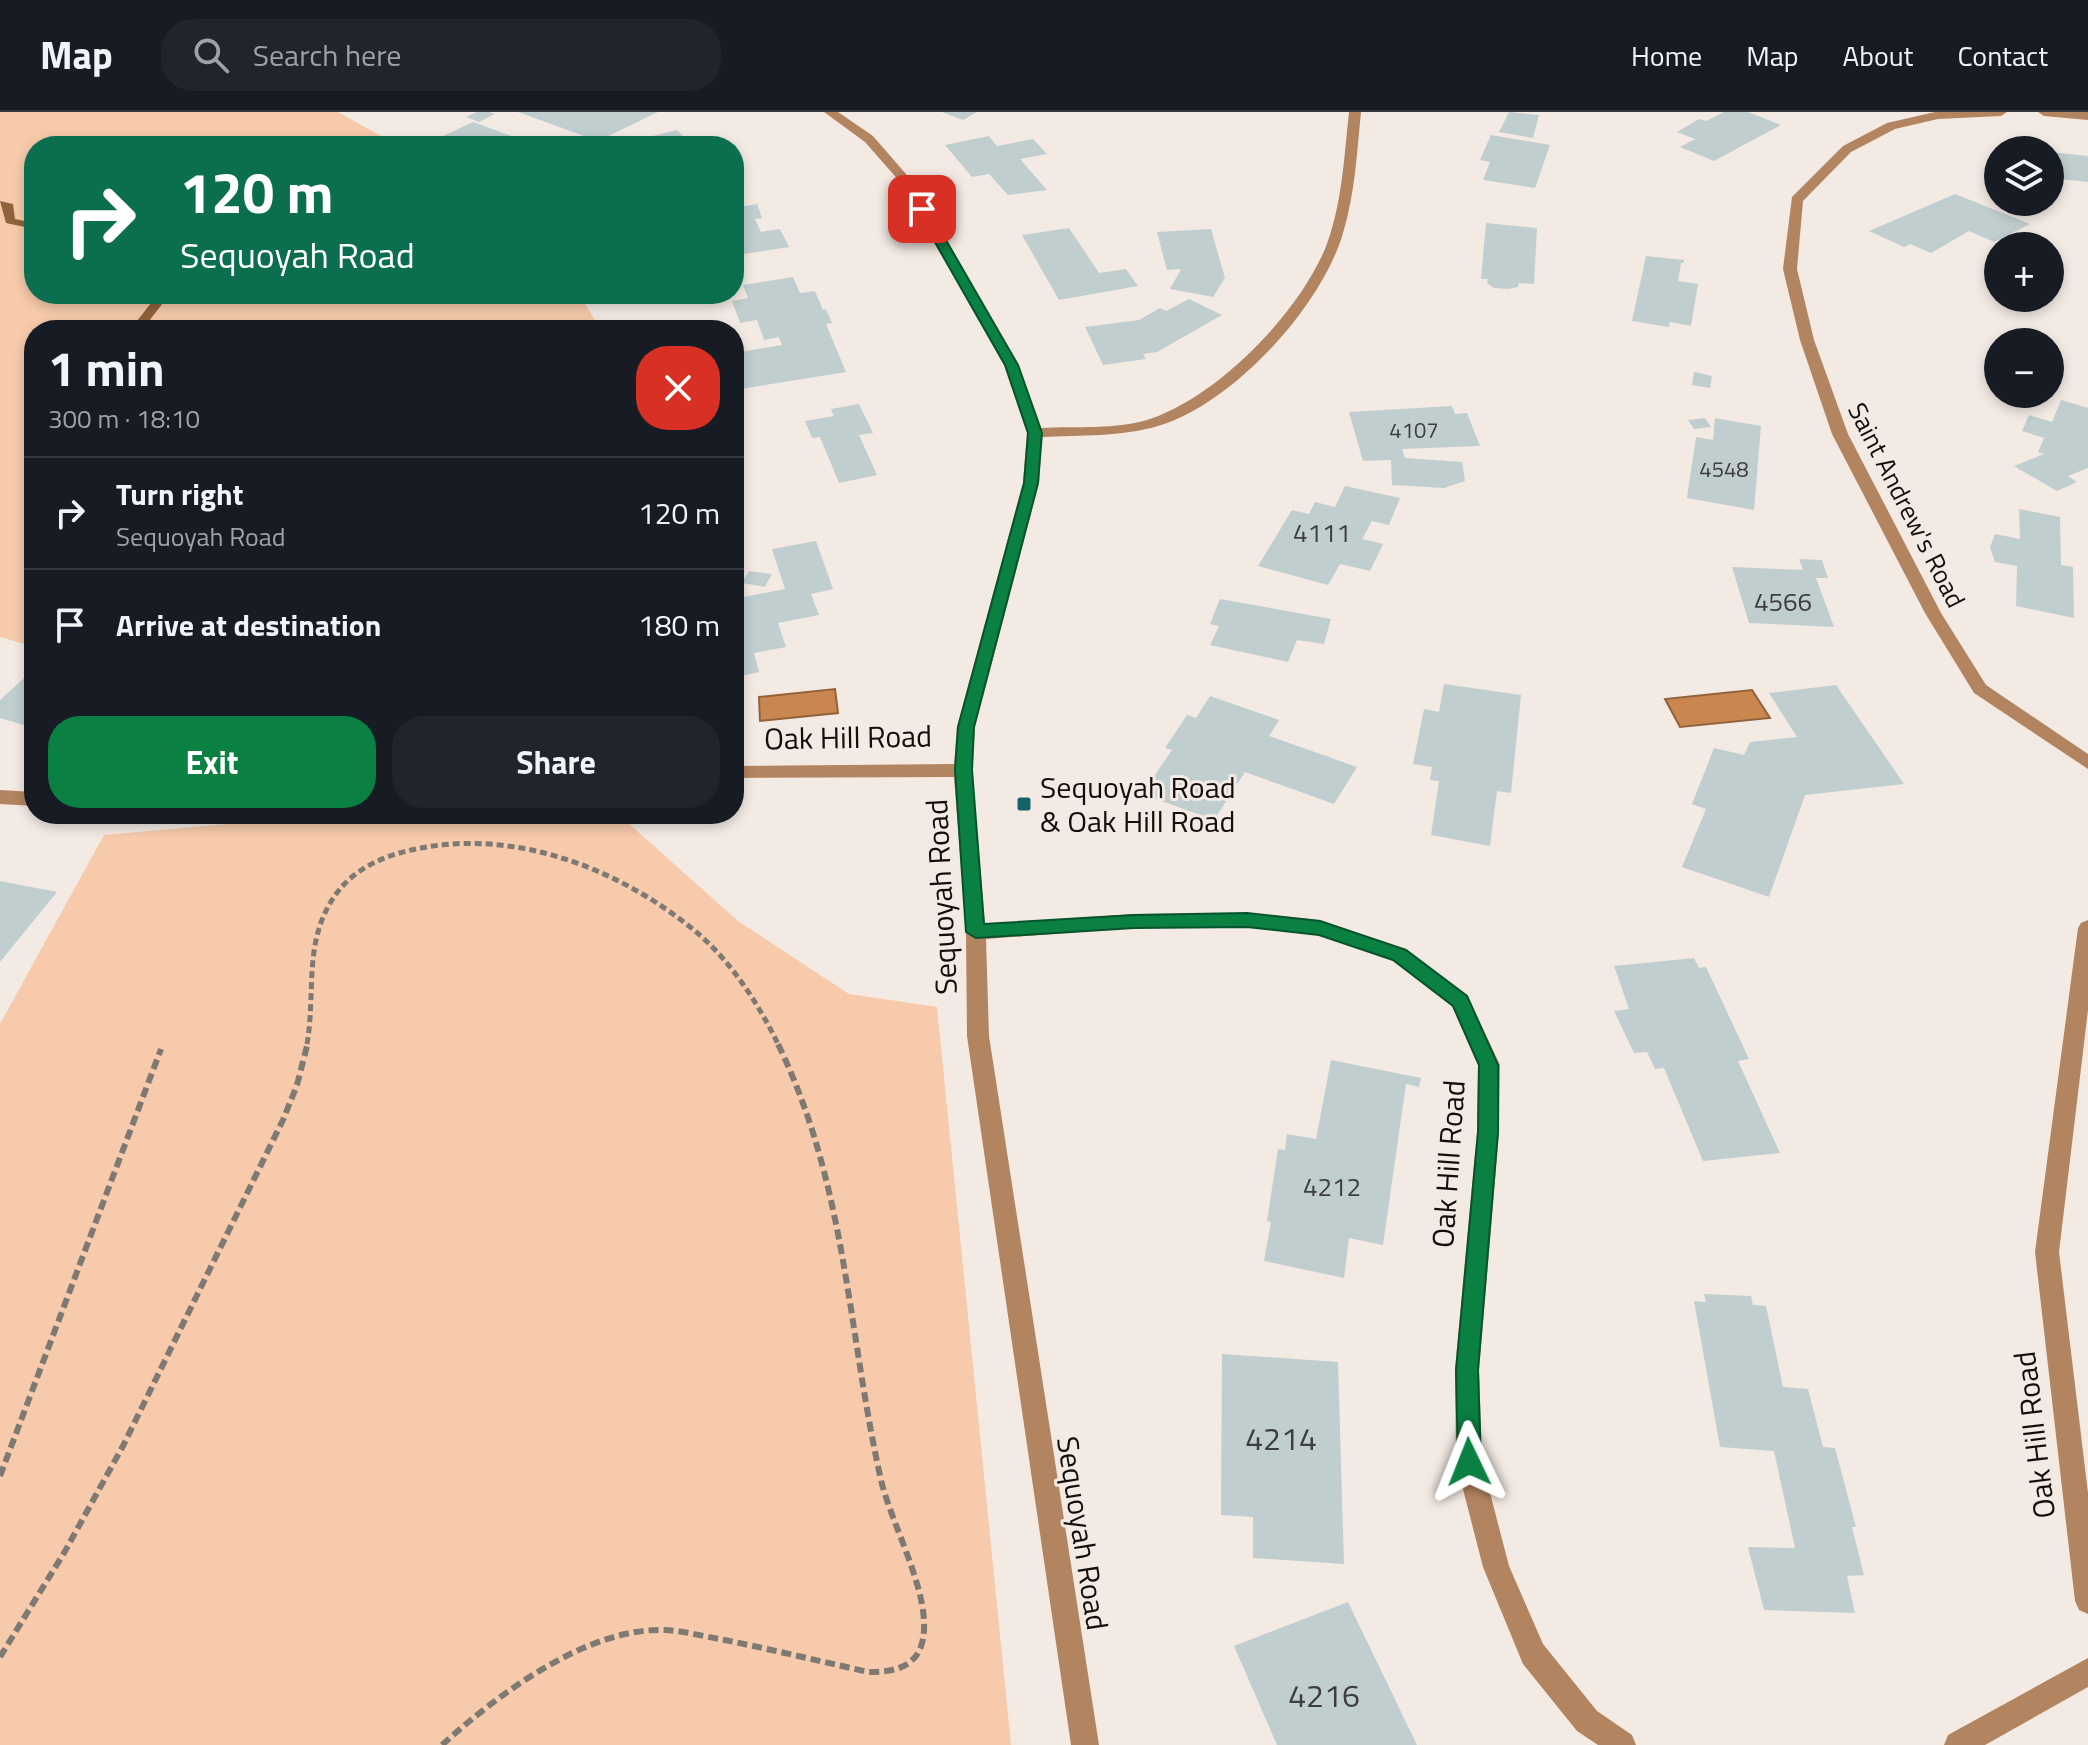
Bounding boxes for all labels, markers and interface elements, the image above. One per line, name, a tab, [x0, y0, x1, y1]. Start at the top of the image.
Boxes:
search box	[161, 19, 721, 91]
text: Map	[40, 26, 113, 84]
text: Search here	[253, 32, 402, 78]
icon: search	[189, 33, 233, 77]
text: Home	[1631, 34, 1702, 77]
text: Map	[1746, 34, 1799, 77]
text: About	[1843, 34, 1913, 77]
text: Contact	[1957, 34, 2048, 77]
map controls	[1984, 136, 2064, 408]
button: layers	[1984, 136, 2064, 216]
text: 120 m	[180, 150, 333, 235]
icon: right	[48, 168, 152, 272]
pin	[888, 175, 956, 243]
icon: arrive	[900, 187, 944, 231]
text: Sequoyah Road	[180, 227, 415, 282]
button: +	[1984, 232, 2064, 312]
button: −	[1984, 328, 2064, 408]
text: 1 min	[48, 332, 165, 405]
button: close	[636, 346, 720, 430]
street label: Saint Andrew's Road	[1838, 396, 1976, 614]
text: 300 m · 18:10	[48, 399, 200, 438]
house number: 4107	[1389, 413, 1439, 447]
house number: 4548	[1699, 452, 1749, 486]
text: Turn right	[116, 471, 244, 517]
text: 120 m	[638, 490, 720, 536]
icon: right	[48, 491, 92, 535]
house number: 4111	[1293, 513, 1351, 552]
text: Sequoyah Road	[116, 517, 286, 556]
house number: 4566	[1754, 582, 1812, 621]
text: Arrive at destination	[116, 602, 381, 648]
text: 180 m	[638, 602, 720, 648]
icon: arrive	[48, 603, 92, 647]
street label: Oak Hill Road	[764, 713, 932, 761]
button: Exit	[48, 716, 376, 808]
button: Share	[392, 716, 720, 808]
place label: Sequoyah Road & Oak Hill Road	[1040, 764, 1236, 844]
marker: Sequoyah Road & Oak Hill Road	[1015, 795, 1033, 813]
street label: Sequoyah Road	[913, 798, 969, 996]
street label: Oak Hill Road	[1419, 1079, 1477, 1249]
house number: 4212	[1303, 1167, 1361, 1206]
street label: Oak Hill Road	[2001, 1349, 2067, 1521]
house number: 4214	[1245, 1414, 1317, 1462]
position arrow	[1427, 1420, 1511, 1504]
street label: Sequoyah Road	[1045, 1433, 1121, 1633]
house number: 4216	[1288, 1671, 1360, 1719]

